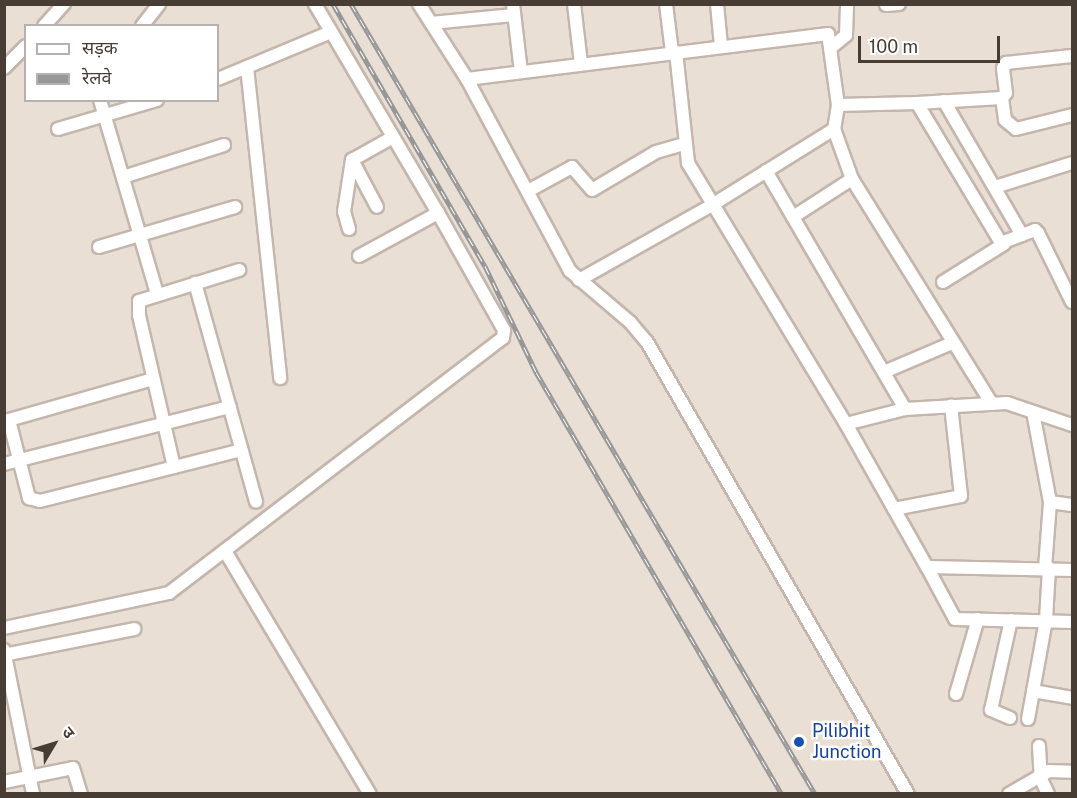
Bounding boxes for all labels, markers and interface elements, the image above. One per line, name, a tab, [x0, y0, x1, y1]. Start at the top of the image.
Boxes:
legend	[24, 24, 219, 102]
scale bar	[861, 24, 1004, 62]
text: 100 m	[869, 36, 918, 57]
text: सड़क	[82, 37, 118, 58]
text: रेलवे	[82, 67, 112, 88]
north arrow	[24, 714, 84, 774]
place label: Pilibhit Junction	[812, 721, 881, 764]
text: उ	[58, 723, 79, 742]
marker: Pilibhit Junction	[790, 733, 808, 751]

